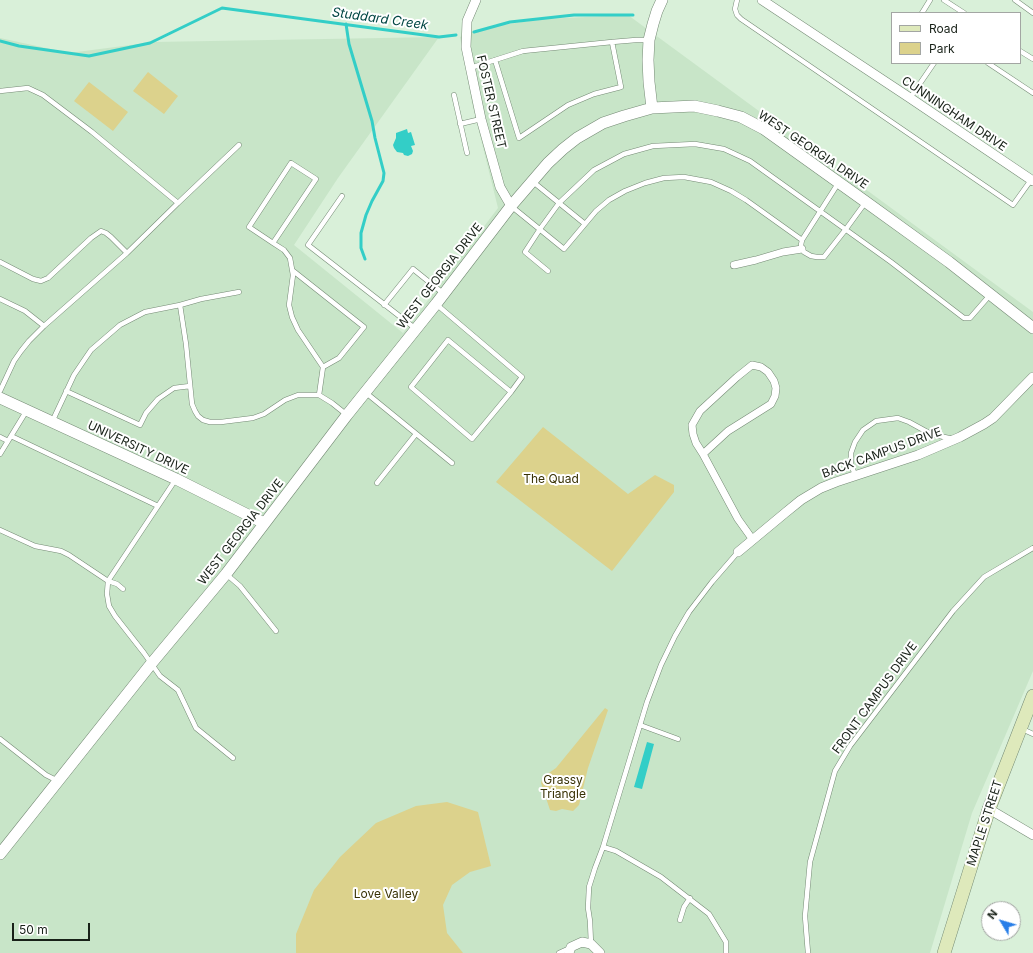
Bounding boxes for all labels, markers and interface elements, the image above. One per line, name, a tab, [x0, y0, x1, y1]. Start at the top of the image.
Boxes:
water label: Studdard Creek	[331, 5, 429, 33]
legend	[891, 12, 1021, 64]
text: Road	[929, 21, 958, 36]
text: Park	[929, 41, 955, 56]
street label: FOSTER STREET	[473, 54, 509, 150]
street label: CUNNINGHAM DRIVE	[899, 73, 1009, 155]
street label: WEST GEORGIA DRIVE	[755, 108, 871, 192]
street label: WEST GEORGIA DRIVE	[394, 220, 486, 332]
street label: UNIVERSITY DRIVE	[85, 418, 191, 478]
street label: BACK CAMPUS DRIVE	[820, 425, 944, 481]
park label: The Quad	[523, 472, 579, 486]
street label: WEST GEORGIA DRIVE	[195, 476, 287, 588]
street label: FRONT CAMPUS DRIVE	[830, 639, 920, 757]
park label: Grassy Triangle	[540, 773, 586, 801]
street label: MAPLE STREET	[964, 778, 1006, 868]
park label: Love Valley	[354, 887, 418, 901]
north arrow	[981, 901, 1021, 941]
text: N	[984, 907, 1000, 922]
scale bar	[14, 915, 92, 941]
text: 50 m	[19, 922, 48, 937]

